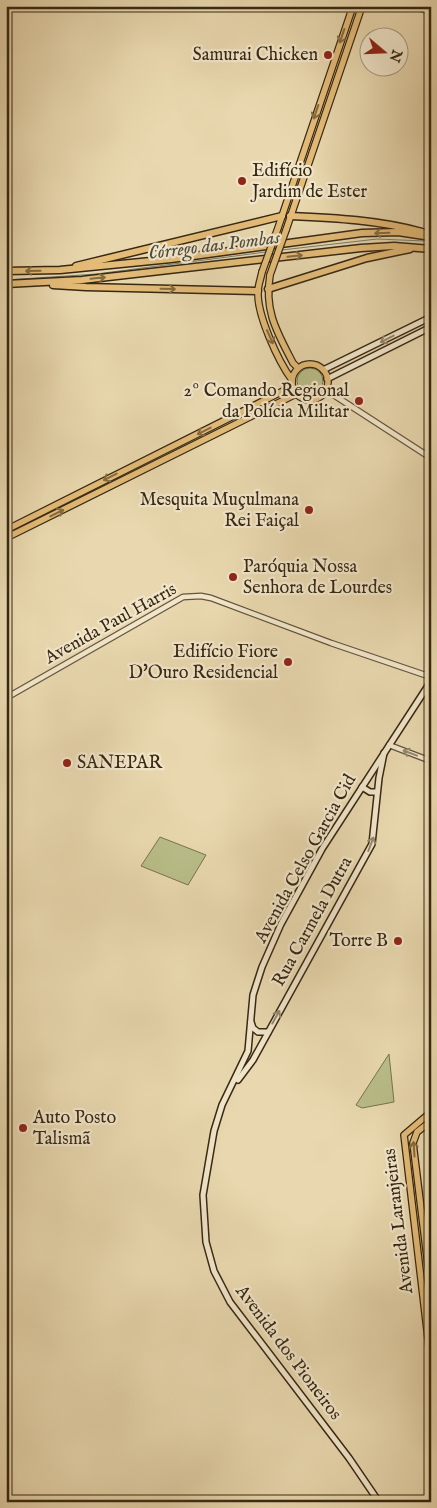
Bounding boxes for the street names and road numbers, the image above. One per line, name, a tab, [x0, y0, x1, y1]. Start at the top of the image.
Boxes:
street label: Avenida Paul Harris	[40, 578, 181, 670]
street label: Avenida Celso Garcia Cid	[249, 770, 362, 948]
street label: Rua Carmela Dutra	[268, 853, 358, 991]
street label: Avenida Laranjeiras	[379, 1147, 419, 1296]
street label: Avenida dos Pioneiros	[229, 1280, 346, 1425]

